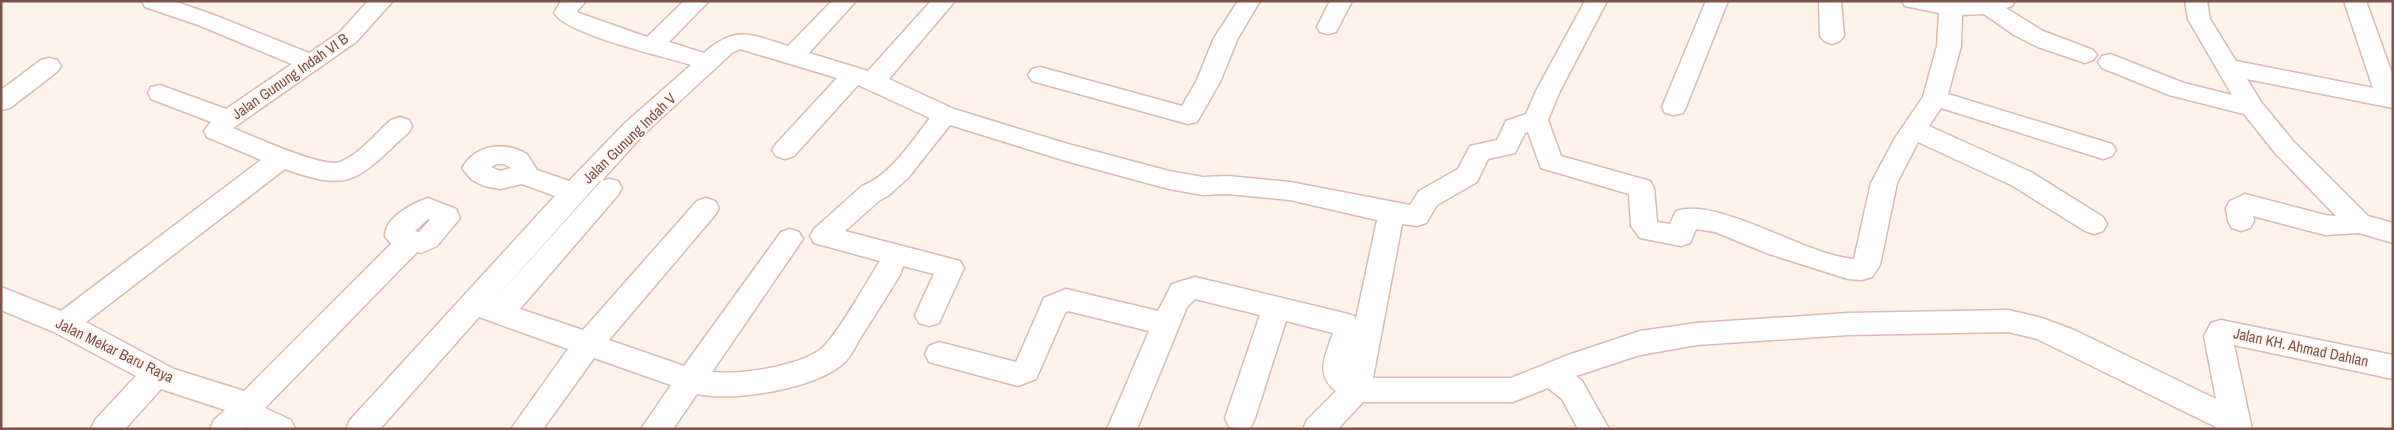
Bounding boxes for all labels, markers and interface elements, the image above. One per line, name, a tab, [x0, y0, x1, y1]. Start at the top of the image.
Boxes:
street label: Jalan Gunung Indah VI B	[228, 28, 352, 124]
street label: Jalan Gunung Indah V	[578, 87, 681, 188]
street label: Jalan Mekar Baru Raya	[53, 312, 177, 388]
street label: Jalan KH. Ahmad Dahlan	[2232, 322, 2370, 372]

